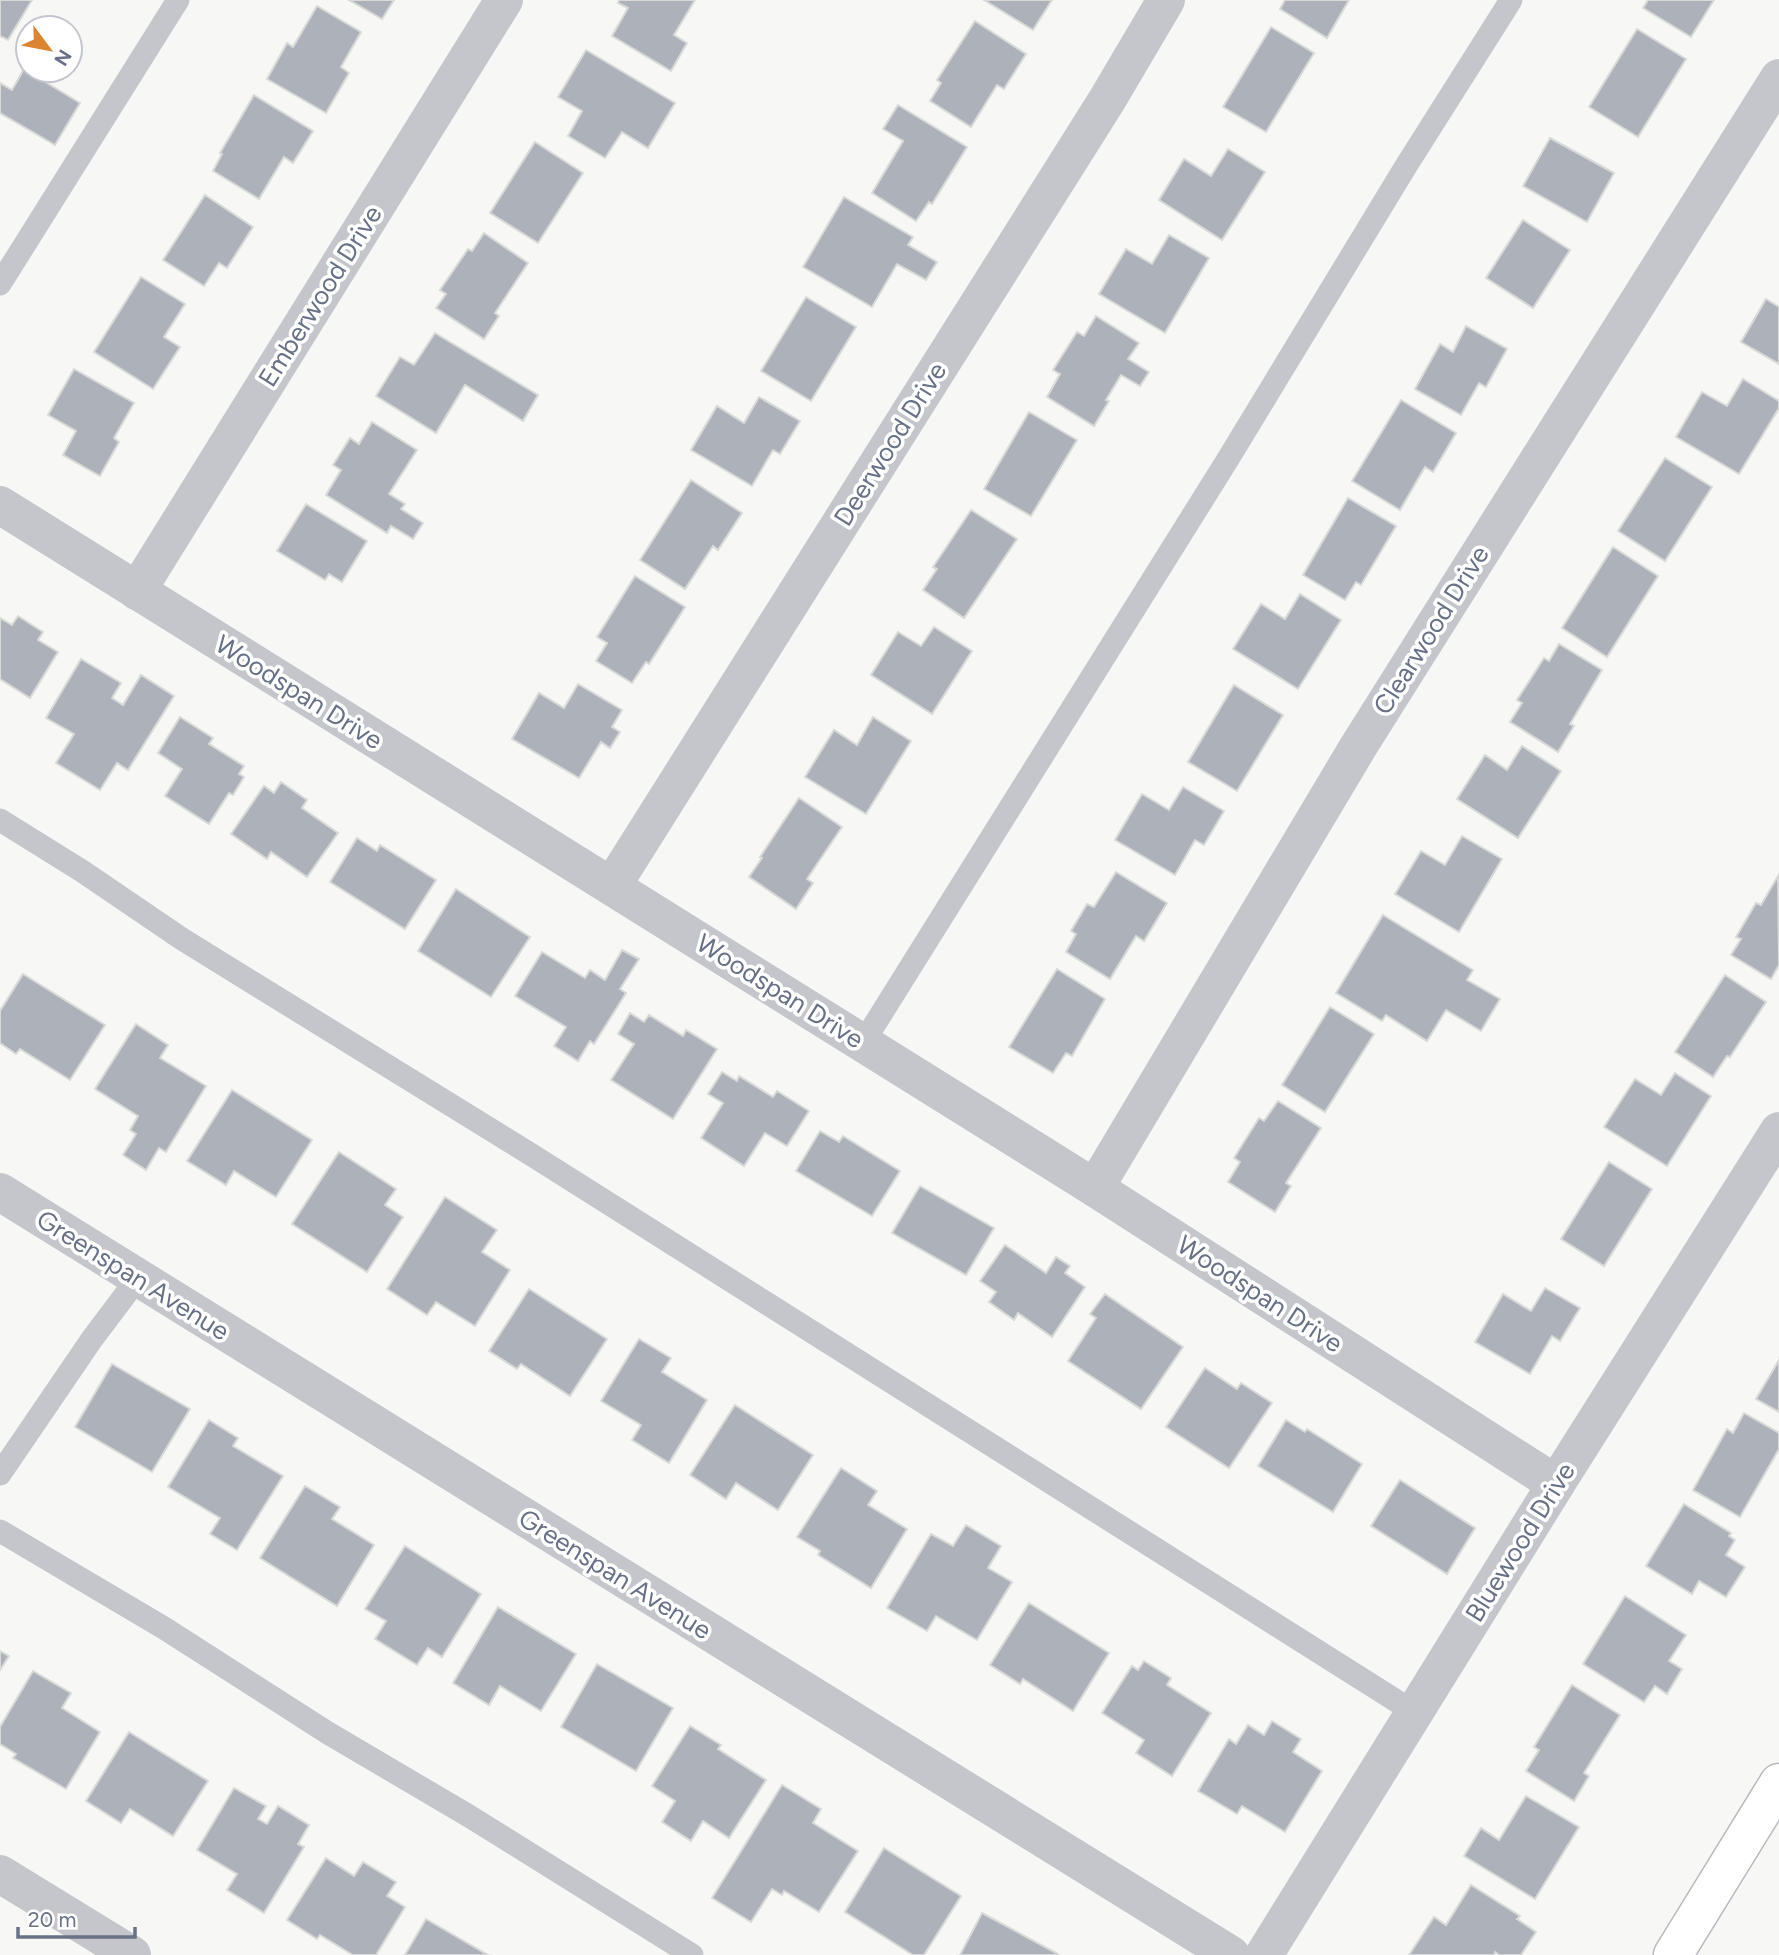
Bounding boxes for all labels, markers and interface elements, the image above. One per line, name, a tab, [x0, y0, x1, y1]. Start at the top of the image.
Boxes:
north arrow	[14, 14, 84, 84]
text: N	[49, 45, 77, 70]
street label: Emberwood Drive	[251, 199, 389, 393]
street label: Deerwood Drive	[827, 356, 953, 532]
street label: Clearwood Drive	[1366, 540, 1496, 720]
street label: Woodspan Drive	[209, 628, 389, 756]
street label: Woodspan Drive	[690, 927, 870, 1055]
street label: Greenspan Avenue	[31, 1203, 235, 1347]
street label: Woodspan Drive	[1171, 1229, 1349, 1359]
street label: Bluewood Drive	[1458, 1456, 1582, 1628]
street label: Greenspan Avenue	[513, 1502, 717, 1646]
scale bar	[18, 1896, 135, 1940]
text: 20 m	[28, 1907, 76, 1932]

